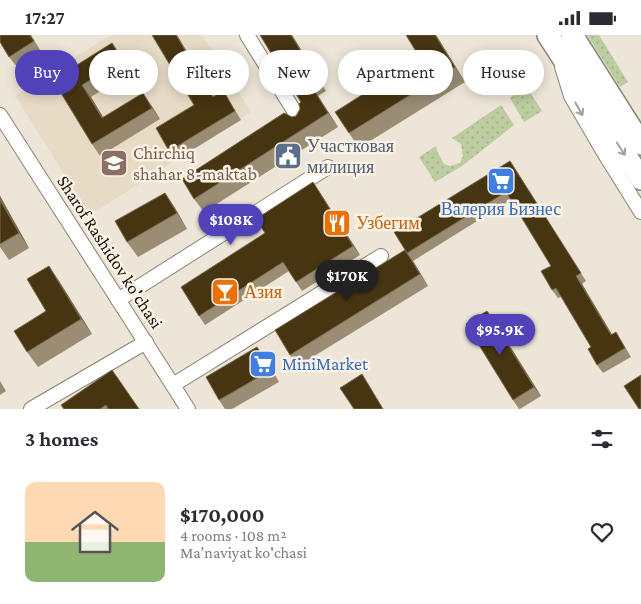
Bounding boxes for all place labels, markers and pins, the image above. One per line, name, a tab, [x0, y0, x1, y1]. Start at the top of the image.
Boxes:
place label: Участковая милиция	[307, 136, 394, 177]
public building icon: Участковая милиция	[273, 141, 303, 171]
place label: Chirchiq shahar 8-maktab	[133, 143, 257, 184]
school or university icon: Chirchiq shahar 8-maktab	[99, 148, 129, 178]
supermarket icon: Валерия Бизнес	[486, 166, 516, 196]
place label: Валерия Бизнес	[441, 199, 561, 219]
pin: $108K	[196, 203, 266, 246]
restaurant icon: Узбегим	[322, 208, 352, 238]
place label: Узбегим	[356, 213, 420, 233]
pin: $170K	[312, 259, 382, 302]
bar icon: Азия	[210, 277, 240, 307]
place label: Азия	[244, 282, 282, 302]
pin: $95.9K	[459, 313, 541, 356]
supermarket icon: MiniMarket	[248, 349, 278, 379]
place label: MiniMarket	[282, 354, 369, 374]

